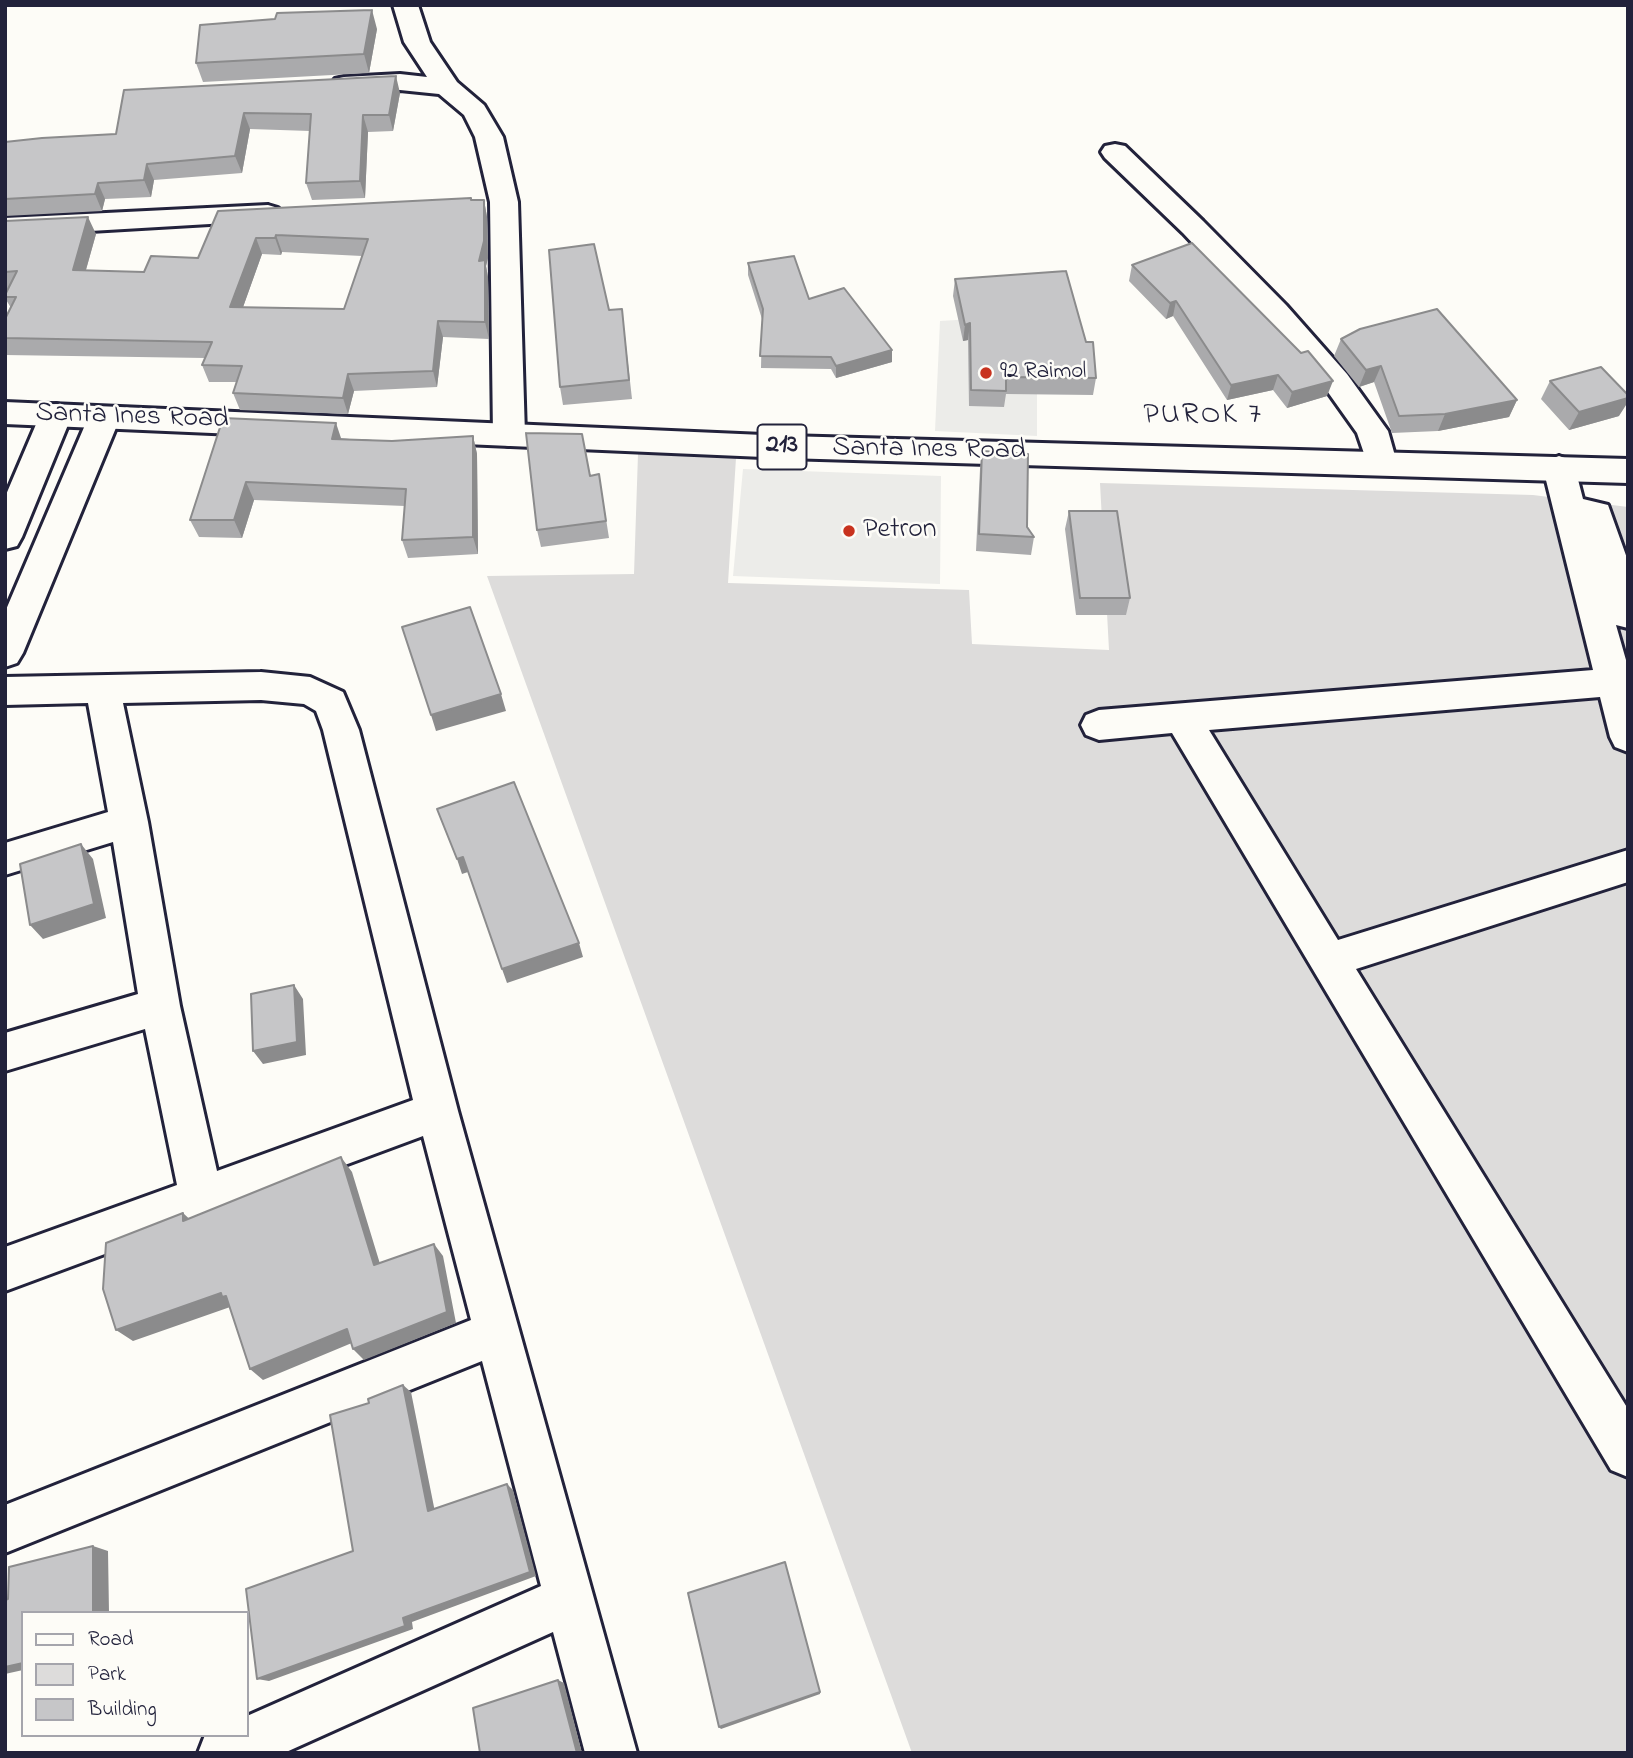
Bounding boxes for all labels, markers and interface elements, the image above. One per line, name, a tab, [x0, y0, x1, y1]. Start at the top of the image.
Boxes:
place label: 92 Raimol	[1000, 359, 1086, 387]
marker: 92 Raimol	[978, 365, 994, 381]
street label: Santa Ines Road	[35, 398, 229, 438]
district label: PUROK 7	[1144, 399, 1262, 435]
road number: 213	[758, 424, 806, 470]
street label: Santa Ines Road	[832, 433, 1026, 469]
place label: Petron	[863, 514, 937, 548]
marker: Petron	[841, 523, 857, 539]
legend	[21, 1611, 248, 1737]
text: Road	[88, 1625, 134, 1655]
text: Park	[88, 1660, 126, 1690]
text: Building	[88, 1695, 157, 1725]

